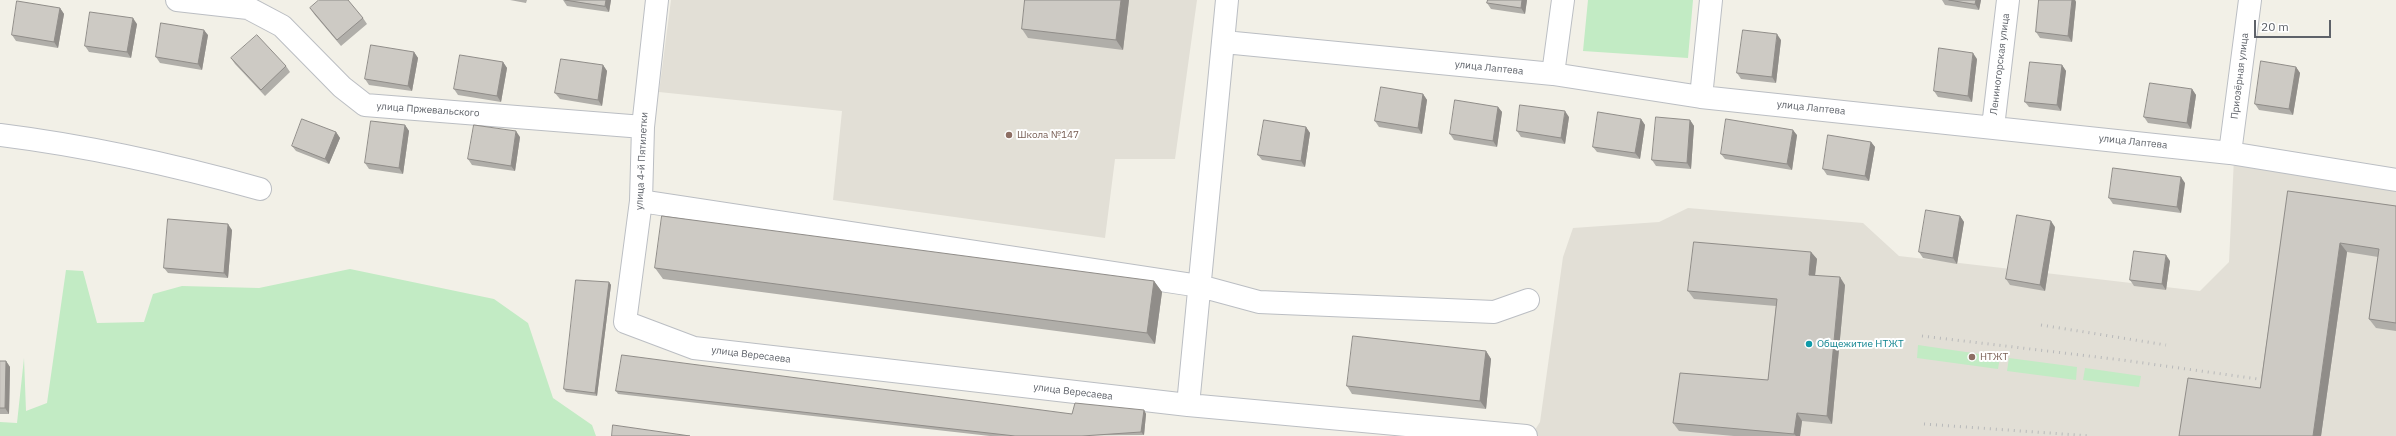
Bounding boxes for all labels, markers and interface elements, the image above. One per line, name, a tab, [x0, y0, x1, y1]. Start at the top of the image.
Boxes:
street label: Лениногорская улица	[1988, 12, 2012, 116]
scale bar	[2256, 12, 2333, 38]
text: 20 m	[2261, 19, 2289, 34]
street label: Приозёрная улица	[2229, 32, 2251, 120]
street label: улица Лаптева	[1454, 58, 1524, 78]
street label: улица Лаптева	[1776, 98, 1846, 118]
street label: улица Пржевальского	[376, 100, 480, 120]
street label: улица 4-й Пятилетки	[633, 112, 651, 210]
place label: Школа №147	[1017, 129, 1079, 141]
marker: Школа №147	[1004, 130, 1014, 140]
street label: улица Лаптева	[2098, 132, 2168, 152]
place label: Общежитие НТЖТ	[1817, 338, 1904, 350]
marker: Общежитие НТЖТ	[1804, 339, 1814, 349]
street label: улица Вересаева	[711, 344, 791, 366]
place label: НТЖТ	[1980, 351, 2008, 363]
marker: НТЖТ	[1967, 352, 1977, 362]
street label: улица Вересаева	[1033, 381, 1113, 403]

